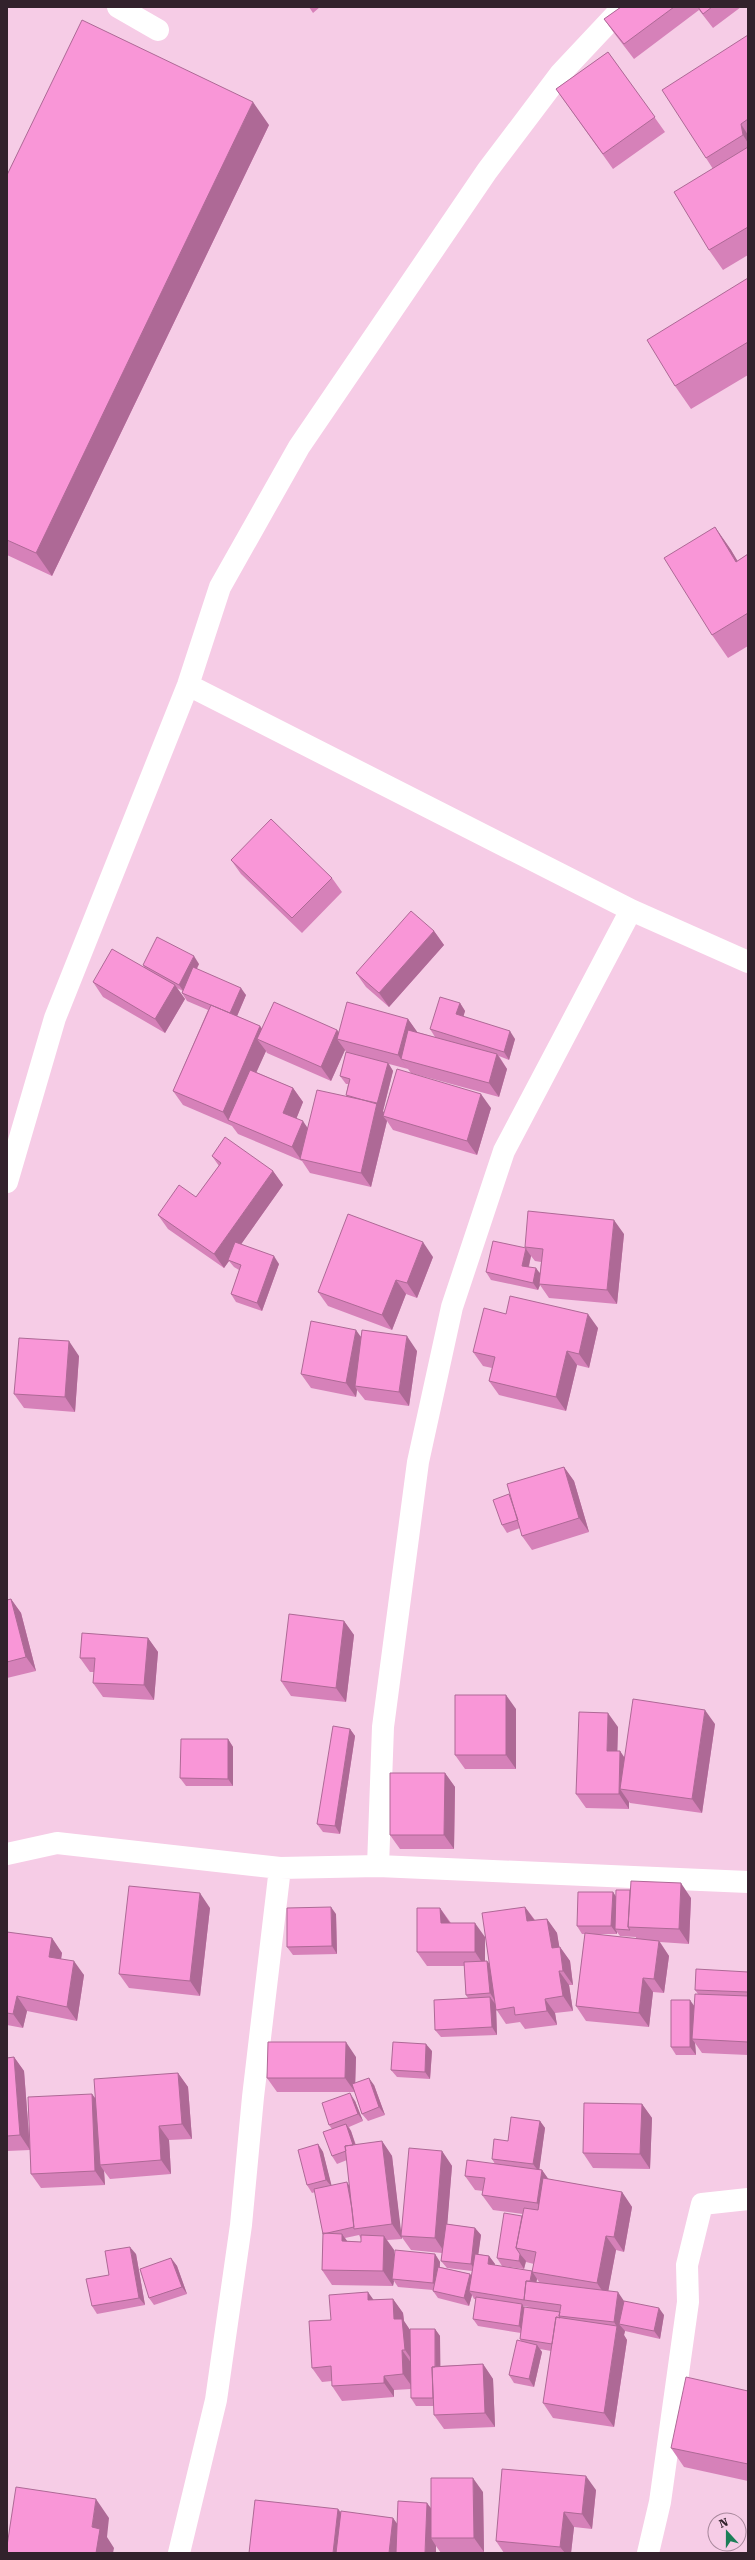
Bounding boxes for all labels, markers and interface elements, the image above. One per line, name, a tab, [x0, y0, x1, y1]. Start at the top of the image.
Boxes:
north arrow	[707, 2512, 747, 2552]
text: N	[717, 2515, 730, 2531]

